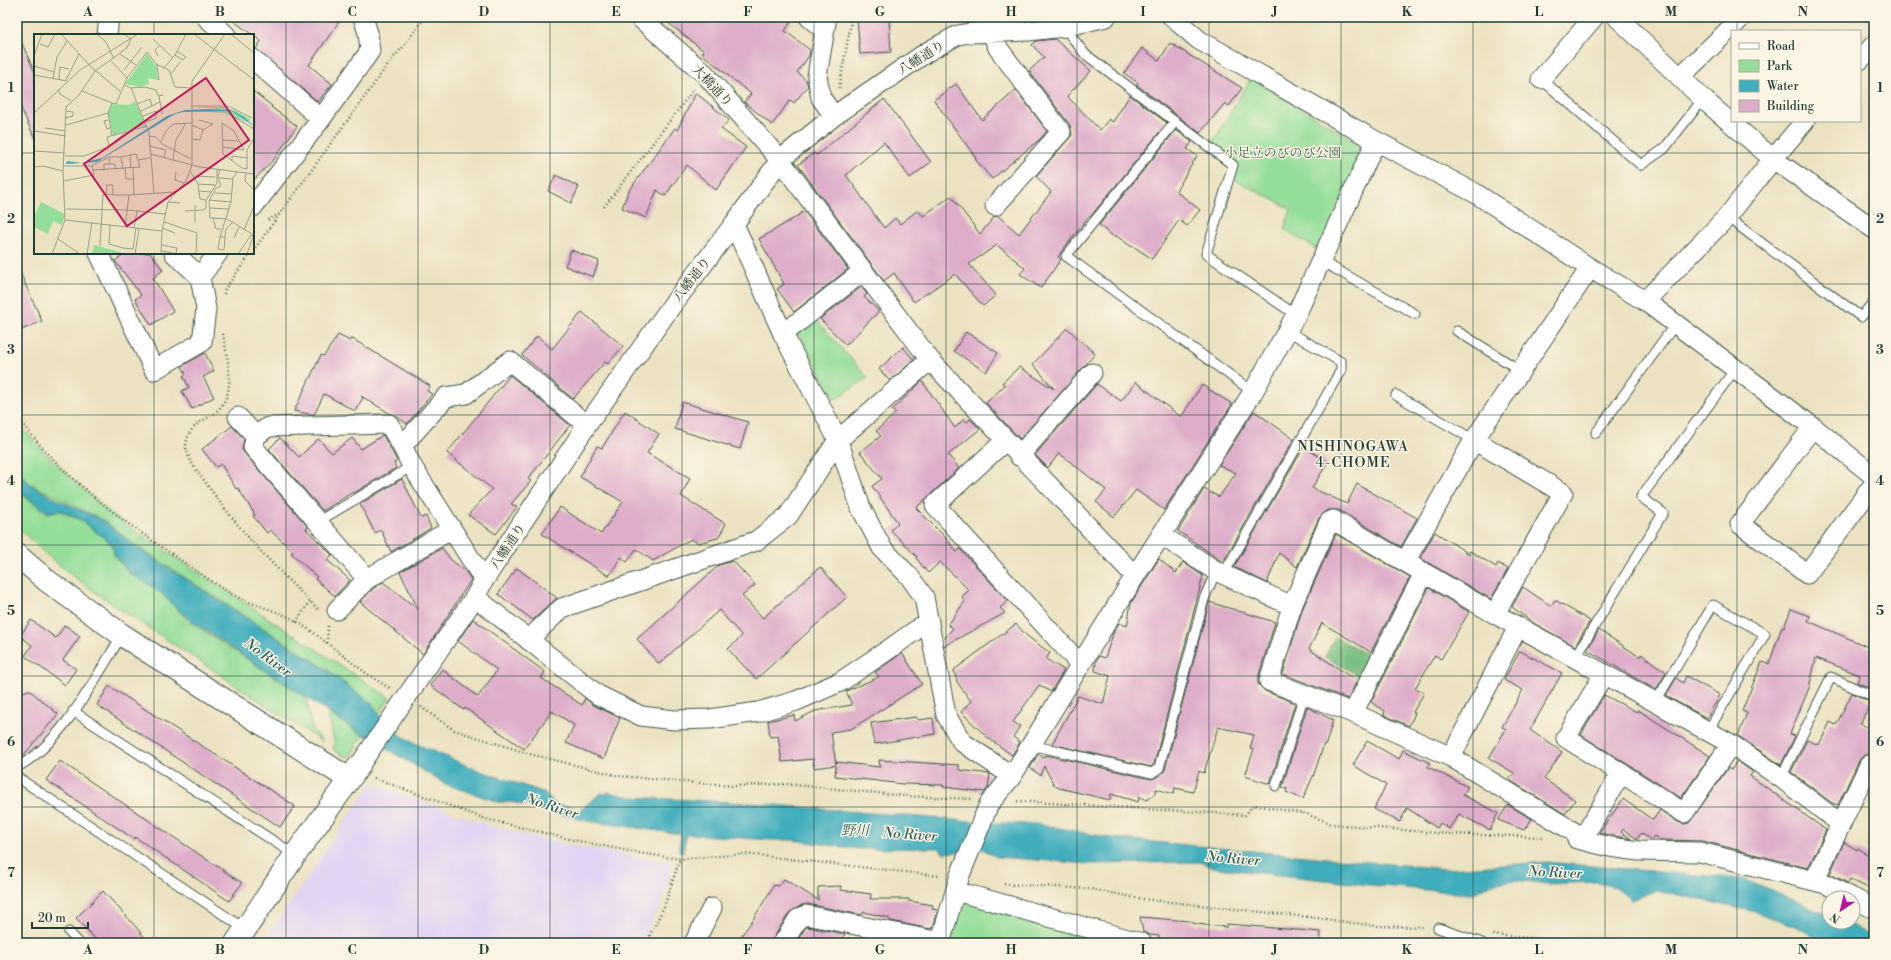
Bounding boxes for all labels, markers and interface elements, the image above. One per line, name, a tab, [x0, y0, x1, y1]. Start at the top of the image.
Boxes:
text: A	[82, 4, 93, 20]
text: B	[215, 4, 225, 20]
text: C	[347, 4, 357, 20]
text: D	[479, 4, 489, 20]
text: E	[611, 4, 621, 20]
text: F	[743, 4, 753, 20]
text: G	[875, 4, 886, 20]
text: H	[1006, 4, 1017, 20]
text: I	[1140, 4, 1146, 20]
text: J	[1270, 4, 1278, 20]
text: K	[1402, 4, 1413, 20]
text: L	[1535, 4, 1544, 20]
text: M	[1665, 4, 1677, 20]
text: N	[1798, 4, 1809, 20]
legend	[1731, 30, 1861, 122]
inset map	[34, 34, 254, 254]
street label: 八幡通り	[895, 37, 948, 78]
text: Road	[1767, 39, 1795, 54]
text: Park	[1767, 59, 1793, 74]
street label: 大橋通り	[689, 61, 736, 110]
text: Water	[1766, 79, 1799, 94]
text: 1	[8, 80, 15, 96]
text: 1	[1877, 80, 1884, 96]
text: Building	[1766, 99, 1815, 114]
park label: 小足立のびのび公園	[1224, 145, 1342, 161]
text: 2	[7, 211, 15, 227]
text: 2	[1876, 211, 1884, 227]
street label: 八幡通り	[669, 254, 714, 305]
text: 3	[7, 342, 15, 358]
text: 3	[1876, 342, 1884, 358]
district label: NISHINOGAWA 4-CHOME	[1297, 438, 1409, 472]
text: 4	[7, 473, 16, 489]
text: 4	[1876, 473, 1885, 489]
street label: 八幡通り	[487, 521, 529, 573]
text: 5	[7, 603, 15, 619]
text: 5	[1876, 603, 1884, 619]
water label: No River	[239, 634, 295, 682]
text: 6	[7, 734, 15, 750]
text: 6	[1876, 734, 1884, 750]
water label: No River	[522, 790, 581, 824]
water label: 野川	[841, 822, 871, 840]
water label: No River	[881, 824, 939, 846]
water label: No River	[1204, 848, 1262, 870]
water label: No River	[1526, 863, 1584, 883]
text: 7	[7, 865, 15, 881]
text: 7	[1876, 865, 1884, 881]
north arrow	[1821, 890, 1861, 930]
scale bar	[32, 904, 88, 930]
text: N	[1828, 909, 1843, 926]
text: 20 m	[38, 911, 66, 926]
text: A	[82, 942, 93, 958]
text: B	[215, 942, 225, 958]
text: C	[347, 942, 357, 958]
text: D	[479, 942, 489, 958]
text: E	[611, 942, 621, 958]
text: F	[743, 942, 753, 958]
text: G	[875, 942, 886, 958]
text: H	[1006, 942, 1017, 958]
text: I	[1140, 942, 1146, 958]
text: J	[1270, 942, 1278, 958]
text: K	[1402, 942, 1413, 958]
text: L	[1535, 942, 1544, 958]
text: M	[1665, 942, 1677, 958]
text: N	[1798, 942, 1809, 958]

